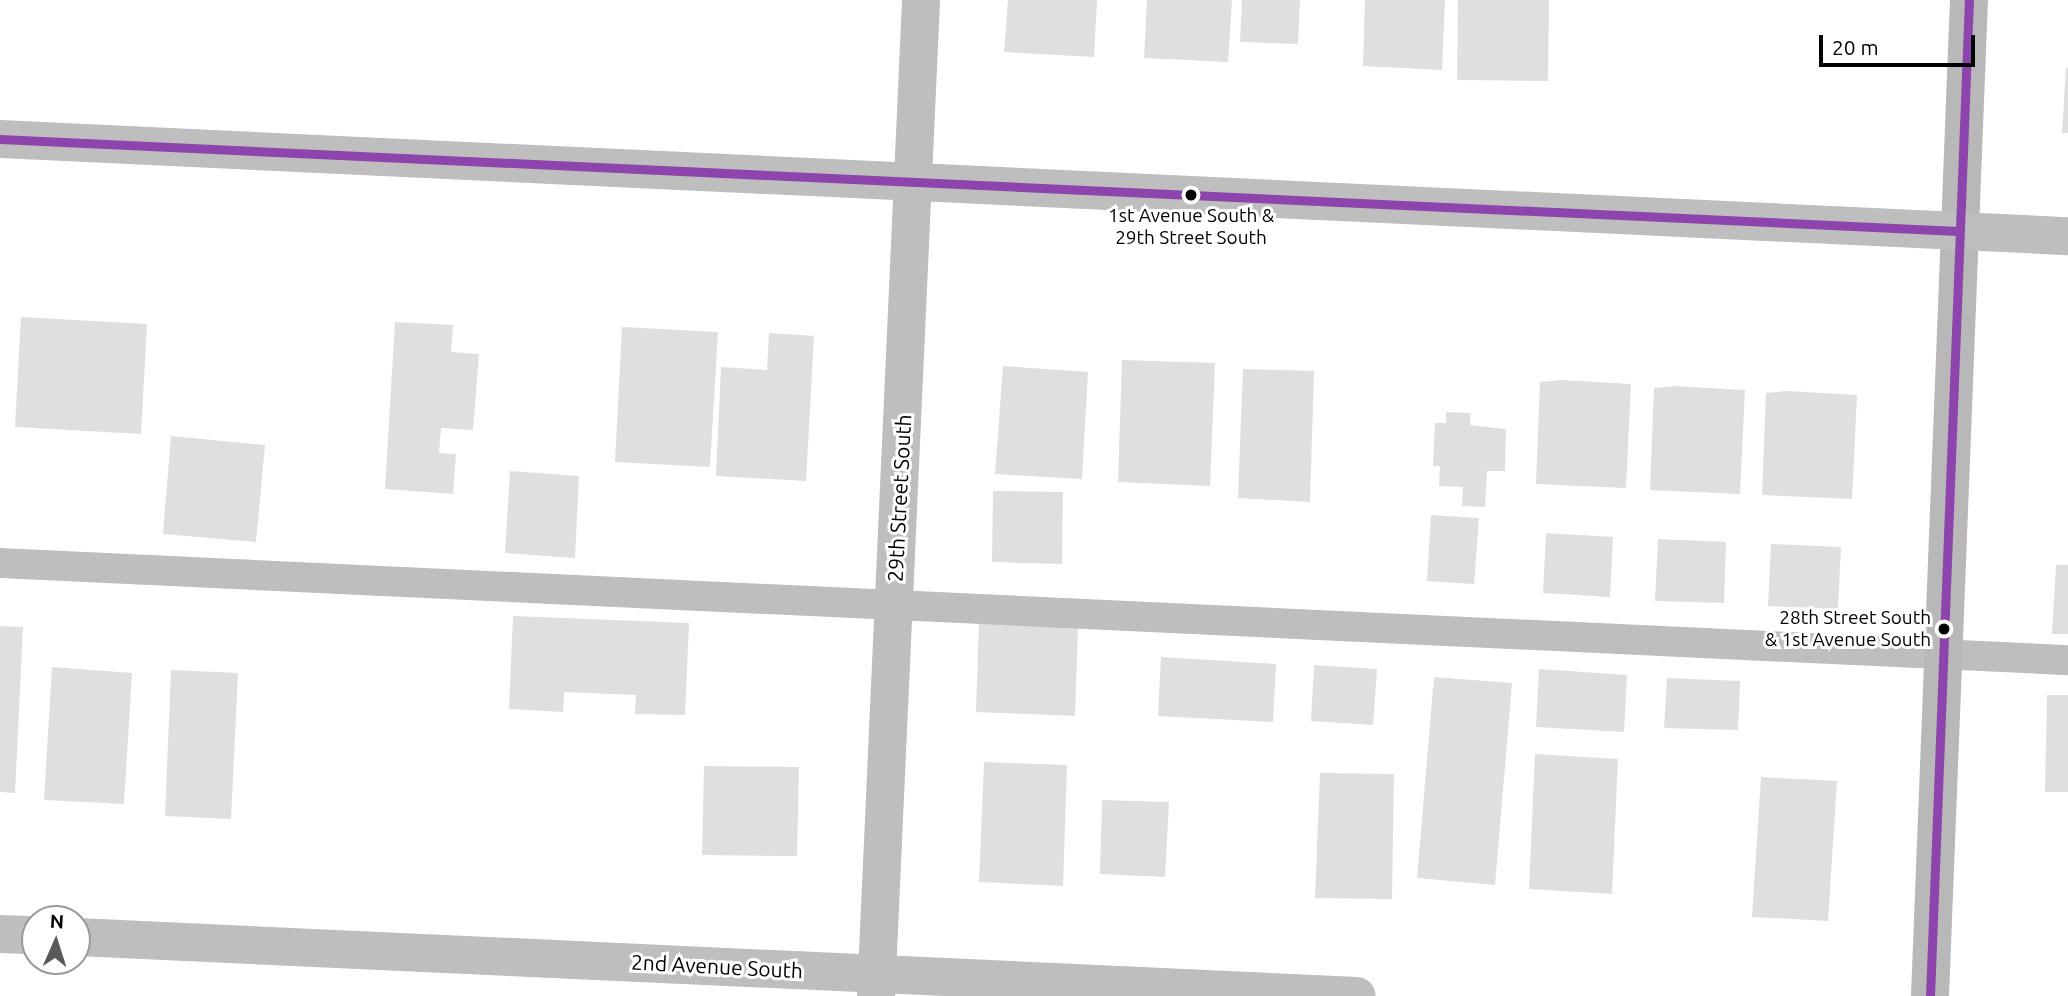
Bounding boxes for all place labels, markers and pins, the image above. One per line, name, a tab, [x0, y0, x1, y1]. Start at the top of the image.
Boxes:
marker: 1st Avenue South & 29th Street South	[1184, 188, 1198, 202]
place label: 1st Avenue South & 29th Street South	[1108, 205, 1274, 249]
place label: 28th Street South & 1st Avenue South	[1765, 607, 1931, 651]
marker: 28th Street South & 1st Avenue South	[1937, 622, 1951, 636]

